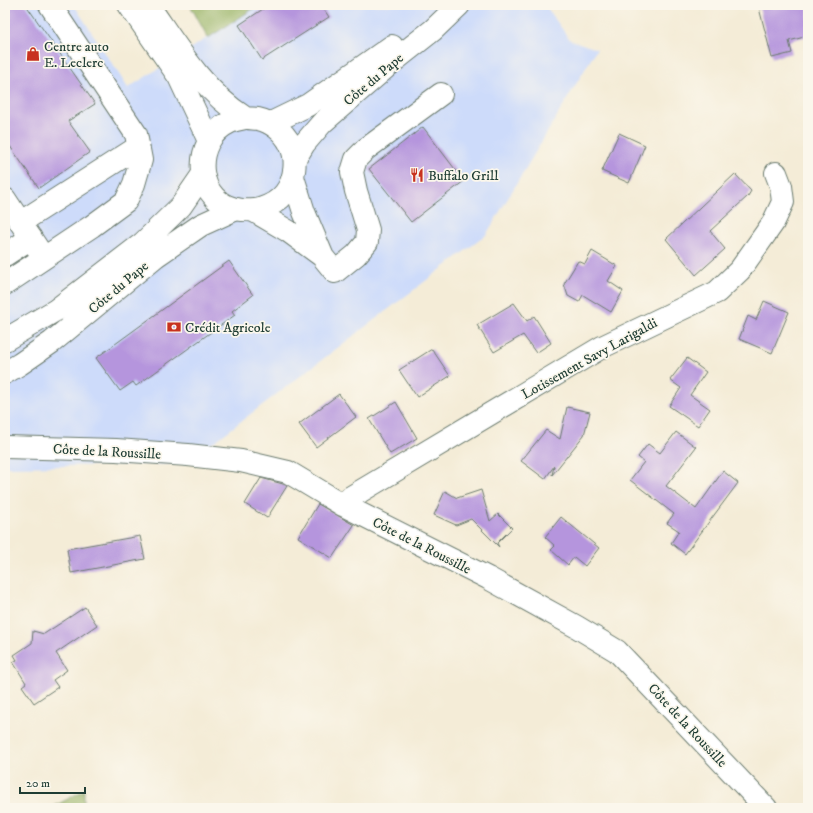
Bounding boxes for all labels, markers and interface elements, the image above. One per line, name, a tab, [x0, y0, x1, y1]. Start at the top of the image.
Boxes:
place label: Centre auto E. Leclerc	[44, 38, 109, 72]
shop icon: Centre auto E. Leclerc	[25, 46, 41, 62]
street label: Côte du Pape	[340, 49, 408, 110]
restaurant icon: Buffalo Grill	[409, 167, 425, 183]
place label: Buffalo Grill	[428, 167, 499, 185]
street label: Côte du Pape	[85, 257, 153, 318]
street label: Lotissement Savy Larigaldi	[518, 314, 661, 404]
bank icon: Crédit Agricole	[166, 319, 182, 335]
place label: Crédit Agricole	[185, 319, 271, 337]
street label: Côte de la Roussille	[52, 440, 162, 464]
street label: Côte de la Roussille	[369, 513, 474, 579]
street label: Côte de la Roussille	[644, 680, 731, 772]
scale bar	[20, 769, 85, 795]
text: 20 m	[26, 776, 50, 791]

